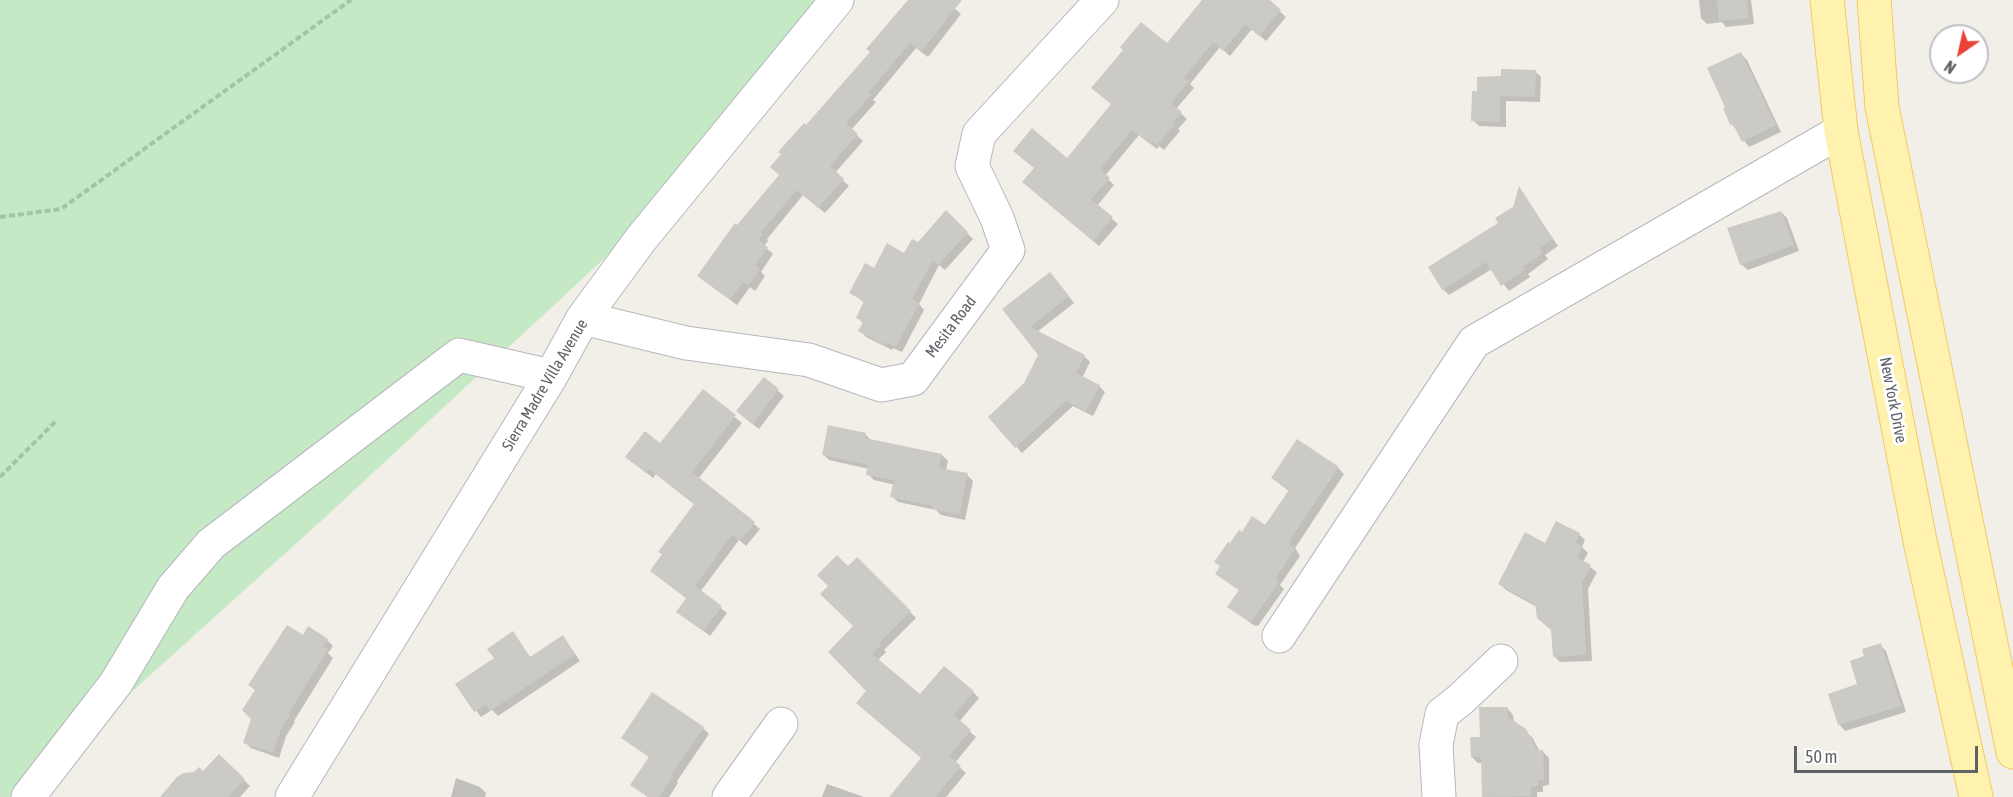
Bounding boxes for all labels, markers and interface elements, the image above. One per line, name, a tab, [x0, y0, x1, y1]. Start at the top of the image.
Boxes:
north arrow	[1929, 24, 1989, 84]
text: N	[1941, 57, 1959, 77]
street label: Mesita Road	[922, 292, 980, 362]
street label: Sierra Madre Villa Avenue	[498, 316, 592, 454]
street label: New York Drive	[1875, 355, 1911, 445]
scale bar	[1797, 734, 1982, 772]
text: 50 m	[1805, 746, 1837, 767]

